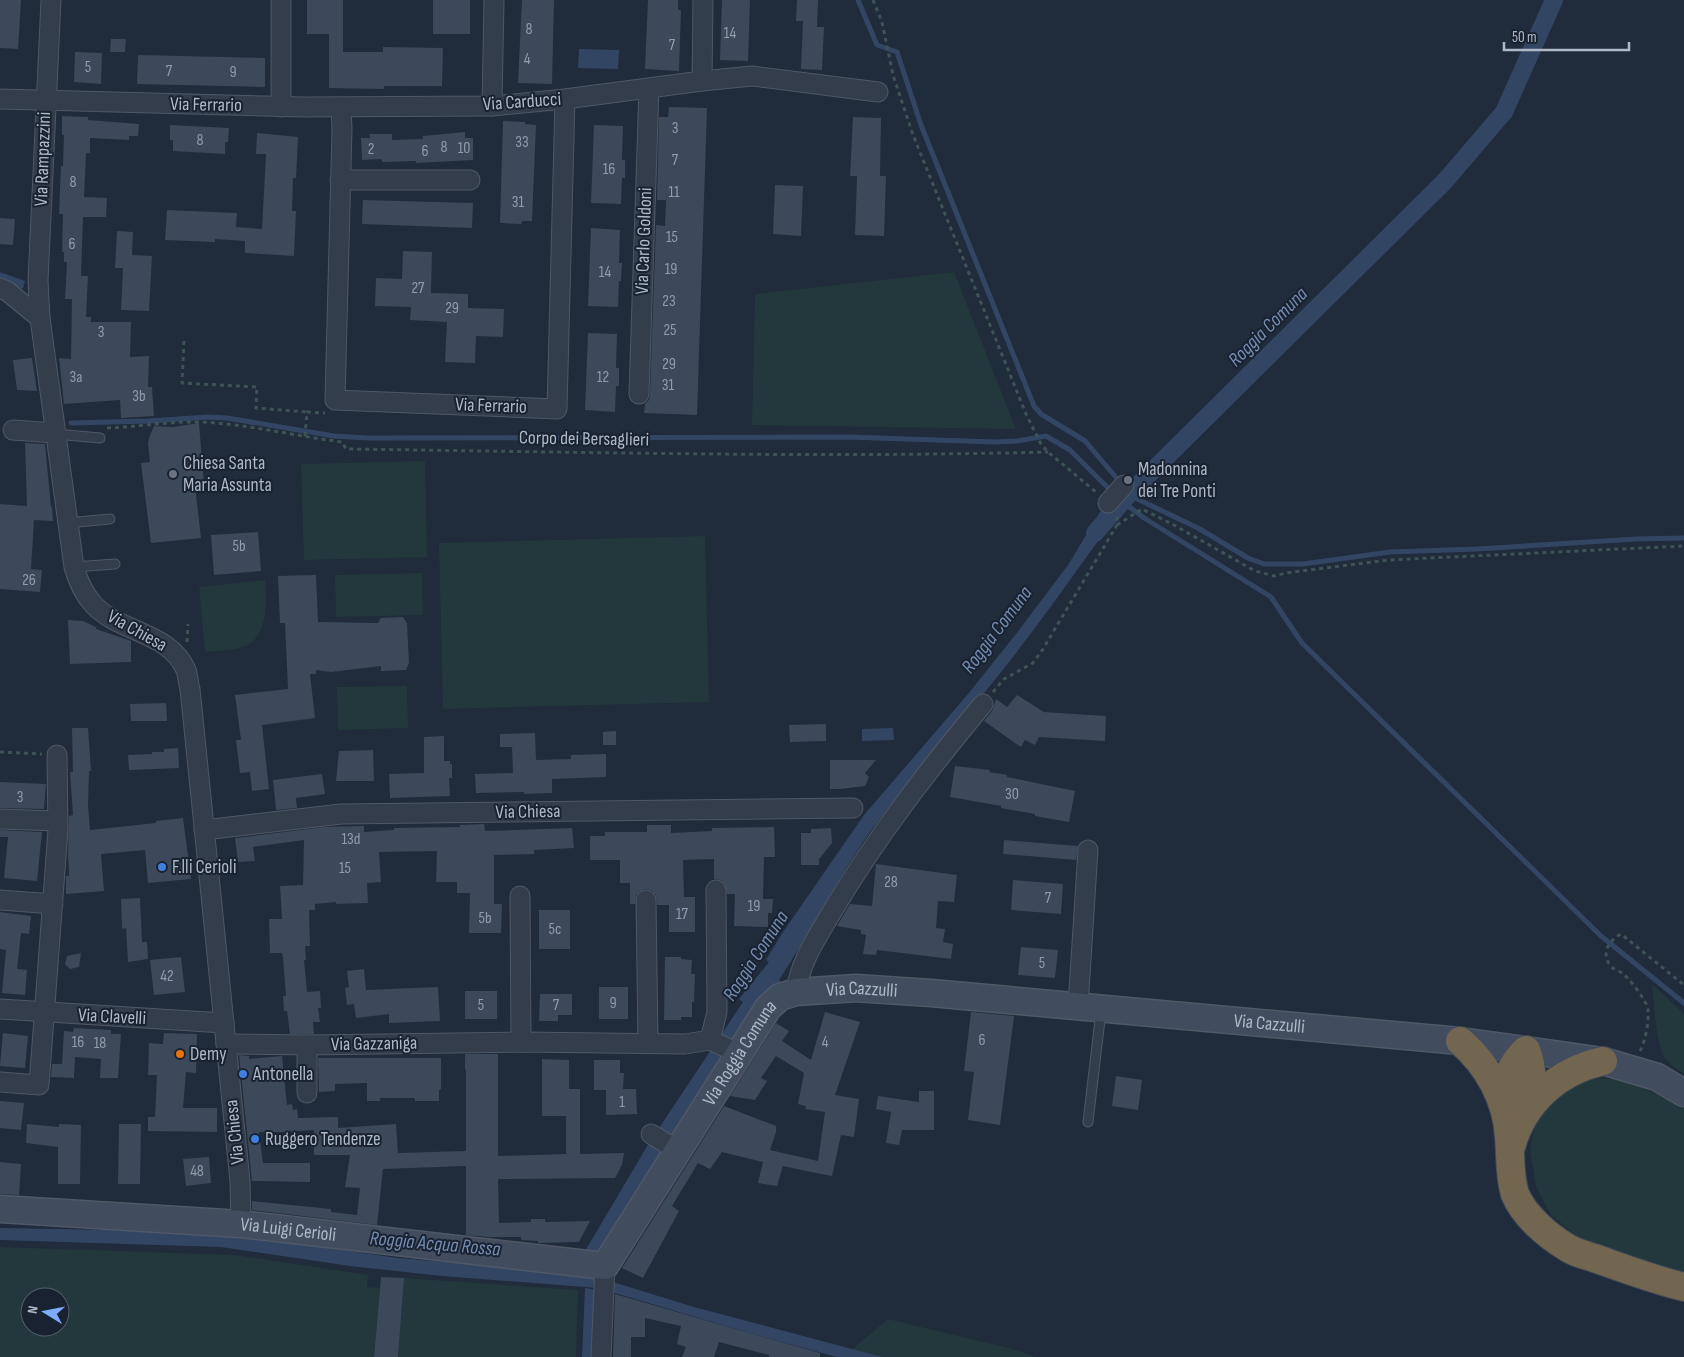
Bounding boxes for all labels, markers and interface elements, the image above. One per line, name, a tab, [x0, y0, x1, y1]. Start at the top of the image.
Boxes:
house number: 8	[525, 20, 533, 39]
scale bar	[1504, 20, 1629, 52]
house number: 14	[724, 24, 736, 43]
text: 50 m	[1512, 28, 1537, 47]
house number: 7	[669, 36, 676, 55]
house number: 4	[524, 50, 531, 69]
house number: 5	[85, 58, 91, 77]
house number: 7	[166, 62, 173, 81]
house number: 9	[229, 63, 237, 82]
street label: Via Carducci	[482, 88, 562, 116]
street label: Via Ferrario	[170, 93, 242, 117]
street label: Via Rampazzini	[30, 111, 56, 207]
house number: 3	[672, 119, 678, 138]
house number: 8	[196, 131, 204, 150]
house number: 33	[515, 133, 529, 152]
house number: 8	[440, 138, 448, 157]
house number: 10	[458, 139, 470, 158]
house number: 2	[368, 140, 374, 159]
house number: 6	[421, 142, 429, 161]
house number: 7	[672, 151, 679, 170]
house number: 16	[603, 160, 615, 179]
house number: 8	[69, 173, 77, 192]
house number: 11	[668, 183, 680, 202]
street label: Via Carlo Goldoni	[631, 187, 657, 295]
house number: 31	[512, 193, 525, 212]
house number: 15	[666, 228, 678, 247]
house number: 6	[68, 235, 76, 254]
house number: 19	[665, 260, 677, 279]
house number: 14	[599, 263, 611, 282]
house number: 27	[411, 279, 425, 298]
water label: Roggia Comuna	[1223, 282, 1313, 372]
house number: 23	[662, 292, 676, 311]
house number: 29	[445, 299, 459, 318]
house number: 25	[663, 321, 677, 340]
house number: 3	[98, 323, 104, 342]
house number: 29	[662, 355, 676, 374]
house number: 3a	[70, 368, 82, 387]
house number: 12	[597, 368, 609, 387]
house number: 31	[662, 376, 675, 395]
house number: 3b	[132, 387, 146, 406]
street label: Via Ferrario	[455, 393, 527, 419]
street label: Corpo dei Bersaglieri	[519, 426, 649, 452]
place label: Chiesa Santa Maria Assunta	[183, 452, 272, 497]
place label: Madonnina dei Tre Ponti	[1138, 458, 1216, 503]
marker: Chiesa Santa Maria Assunta	[167, 468, 179, 480]
marker: Madonnina dei Tre Ponti	[1122, 474, 1134, 486]
house number: 5b	[232, 537, 246, 556]
house number: 26	[22, 571, 36, 590]
water label: Roggia Comuna	[956, 582, 1038, 678]
street label: Via Chiesa	[103, 605, 171, 657]
house number: 30	[1005, 785, 1019, 804]
house number: 3	[17, 788, 23, 807]
street label: Via Chiesa	[495, 800, 561, 824]
house number: 13d	[342, 830, 360, 849]
place label: F.lli Cerioli	[172, 856, 237, 879]
house number: 15	[339, 859, 351, 878]
marker: F.lli Cerioli	[156, 861, 168, 873]
house number: 28	[884, 873, 898, 892]
house number: 7	[1045, 889, 1052, 908]
house number: 19	[748, 897, 760, 916]
house number: 17	[676, 905, 689, 924]
water label: Roggia Comuna	[718, 906, 794, 1006]
house number: 5b	[478, 909, 492, 928]
house number: 5c	[549, 920, 561, 939]
house number: 5	[1039, 954, 1045, 973]
house number: 42	[160, 967, 174, 986]
street label: Via Cazzulli	[825, 976, 898, 1002]
house number: 9	[609, 994, 617, 1013]
street label: Via Roggia Comuna	[698, 995, 781, 1110]
house number: 5	[478, 996, 484, 1015]
house number: 7	[553, 996, 560, 1015]
street label: Via Clavelli	[77, 1004, 147, 1030]
street label: Via Cazzulli	[1233, 1009, 1306, 1038]
house number: 6	[978, 1031, 986, 1050]
street label: Via Gazzaniga	[331, 1032, 417, 1056]
house number: 16	[72, 1033, 84, 1052]
house number: 4	[822, 1033, 829, 1052]
house number: 18	[94, 1034, 106, 1053]
place label: Demy	[190, 1043, 227, 1066]
marker: Demy	[174, 1048, 186, 1060]
place label: Antonella	[252, 1063, 313, 1086]
marker: Antonella	[237, 1068, 249, 1080]
house number: 1	[619, 1093, 625, 1112]
street label: Via Chiesa	[220, 1098, 250, 1166]
place label: Ruggero Tendenze	[265, 1128, 381, 1151]
marker: Ruggero Tendenze	[249, 1133, 261, 1145]
house number: 48	[190, 1162, 204, 1181]
street label: Via Luigi Cerioli	[239, 1213, 337, 1246]
water label: Roggia Acqua Rossa	[369, 1226, 501, 1262]
north arrow	[20, 1287, 70, 1337]
text: N	[24, 1305, 42, 1315]

